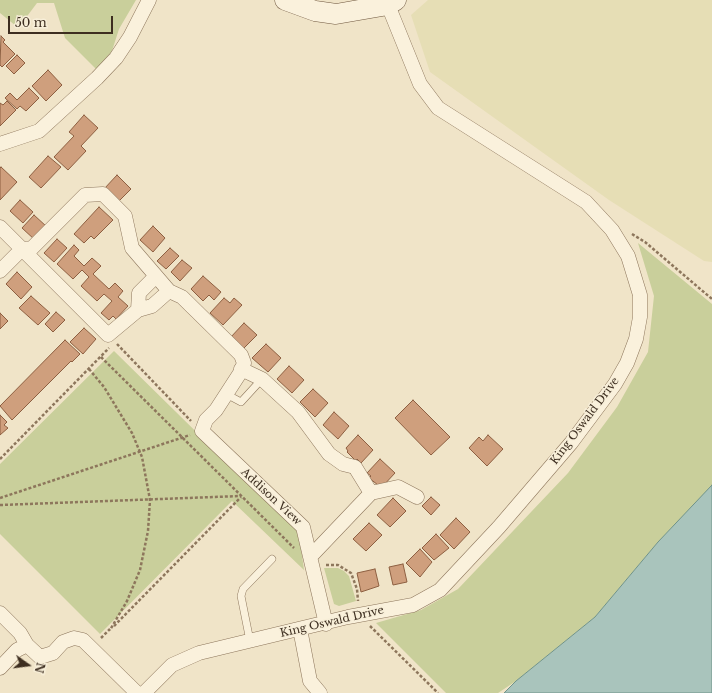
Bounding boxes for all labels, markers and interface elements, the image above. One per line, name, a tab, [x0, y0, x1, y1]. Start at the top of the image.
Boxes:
scale bar	[10, 8, 115, 34]
text: 50 m	[15, 15, 47, 30]
street label: King Oswald Drive	[548, 375, 622, 467]
street label: Addison View	[238, 466, 304, 528]
street label: King Oswald Drive	[279, 604, 385, 640]
north arrow	[8, 645, 48, 685]
text: N	[32, 661, 48, 675]

